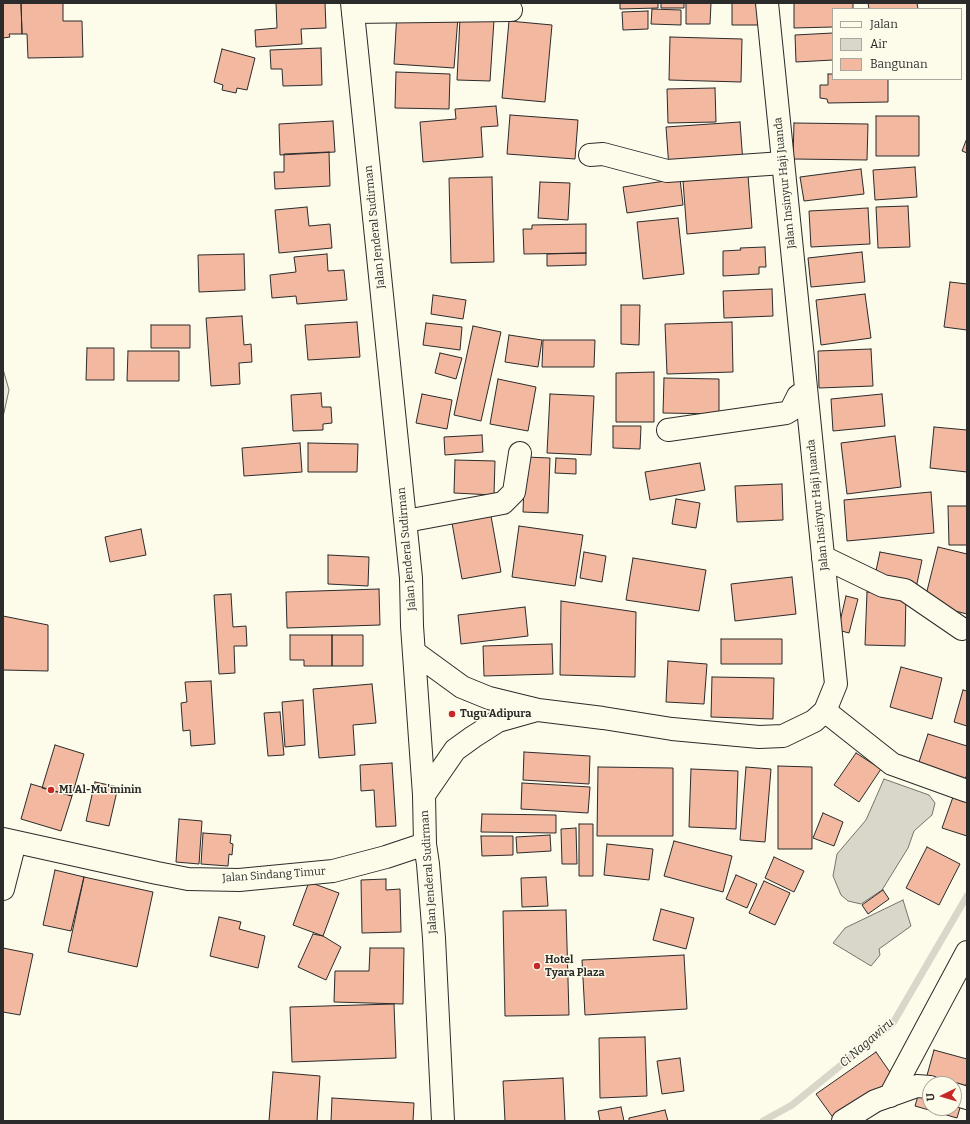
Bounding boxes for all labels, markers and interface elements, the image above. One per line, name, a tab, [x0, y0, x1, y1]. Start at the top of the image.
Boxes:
legend	[832, 8, 962, 80]
text: Jalan	[870, 17, 898, 31]
text: Air	[870, 37, 887, 51]
text: Bangunan	[870, 57, 928, 71]
street label: Jalan Insinyur Haji Juanda	[772, 117, 798, 249]
street label: Jalan Jenderal Sudirman	[362, 165, 388, 289]
street label: Jalan Insinyur Haji Juanda	[805, 439, 831, 571]
street label: Jalan Jenderal Sudirman	[395, 487, 419, 611]
place label: Tugu Adipura	[460, 707, 531, 721]
marker: Tugu Adipura	[447, 709, 457, 719]
place label: MI Al-Mu'minin	[59, 783, 142, 797]
marker: MI Al-Mu'minin	[46, 785, 56, 795]
street label: Jalan Jenderal Sudirman	[418, 810, 440, 934]
street label: Jalan Sindang Timur	[222, 865, 326, 885]
place label: Hotel Tyara Plaza	[545, 953, 605, 979]
marker: Hotel Tyara Plaza	[532, 961, 542, 971]
water label: Ci Nagawiru	[837, 1016, 897, 1070]
north arrow	[922, 1076, 962, 1116]
text: U	[924, 1092, 937, 1102]

